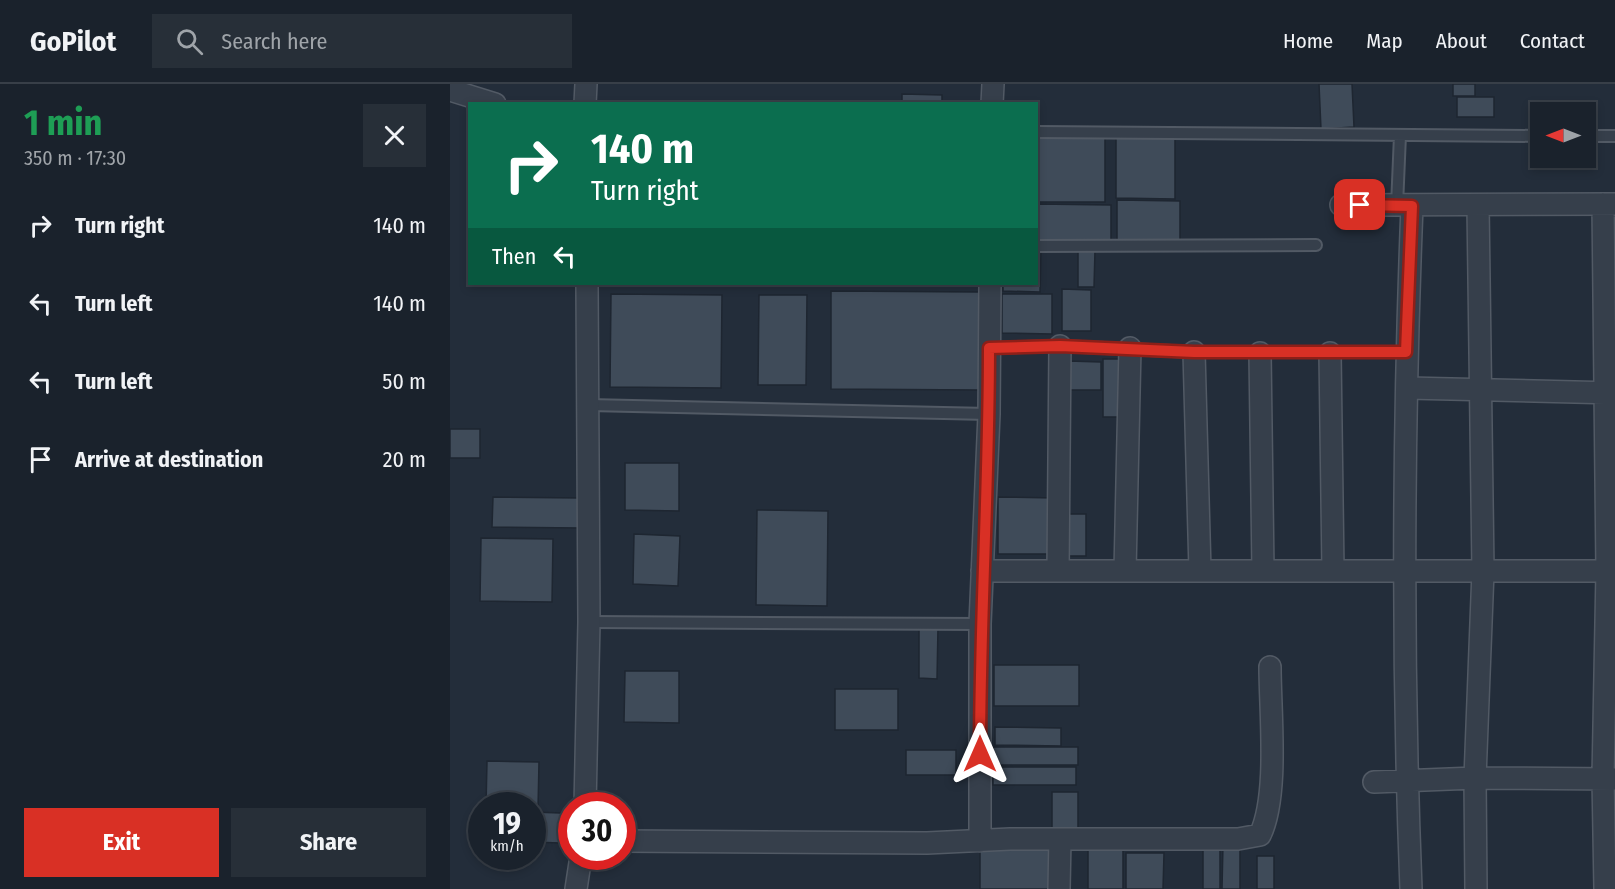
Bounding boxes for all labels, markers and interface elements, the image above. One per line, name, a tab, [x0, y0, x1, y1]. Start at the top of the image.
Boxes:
search box	[152, 14, 572, 68]
text: GoPilot	[30, 25, 116, 58]
icon: search	[173, 25, 206, 58]
text: Search here	[221, 28, 327, 55]
text: Home	[1283, 28, 1333, 54]
text: Map	[1366, 28, 1403, 54]
text: About	[1436, 28, 1487, 54]
text: Contact	[1520, 28, 1585, 54]
text: 1 min	[24, 101, 102, 145]
north arrow	[1530, 102, 1596, 168]
map controls	[1530, 102, 1596, 168]
button: close	[363, 104, 426, 167]
text: 140 m	[591, 124, 694, 174]
icon: right	[492, 126, 570, 204]
text: 350 m · 17:30	[24, 146, 126, 170]
text: Turn right	[591, 175, 699, 207]
pin	[1334, 179, 1385, 230]
icon: arrive	[1343, 188, 1376, 221]
icon: right	[24, 209, 57, 242]
text: Turn right	[75, 212, 164, 239]
text: 140 m	[373, 212, 426, 239]
icon: left	[548, 240, 581, 273]
text: Then	[492, 243, 536, 270]
icon: left	[24, 287, 57, 320]
text: Turn left	[75, 290, 153, 317]
text: 140 m	[373, 290, 426, 317]
icon: left	[24, 365, 57, 398]
text: Turn left	[75, 368, 153, 395]
text: 50 m	[382, 368, 426, 395]
icon: arrive	[24, 443, 57, 476]
text: Arrive at destination	[75, 446, 263, 473]
text: 20 m	[383, 446, 426, 473]
position arrow	[948, 722, 1012, 786]
speed limit sign: 30	[558, 792, 636, 870]
text: 19	[493, 806, 521, 842]
button: Exit	[24, 808, 219, 877]
button: Share	[231, 808, 426, 877]
text: km/h	[490, 837, 524, 855]

